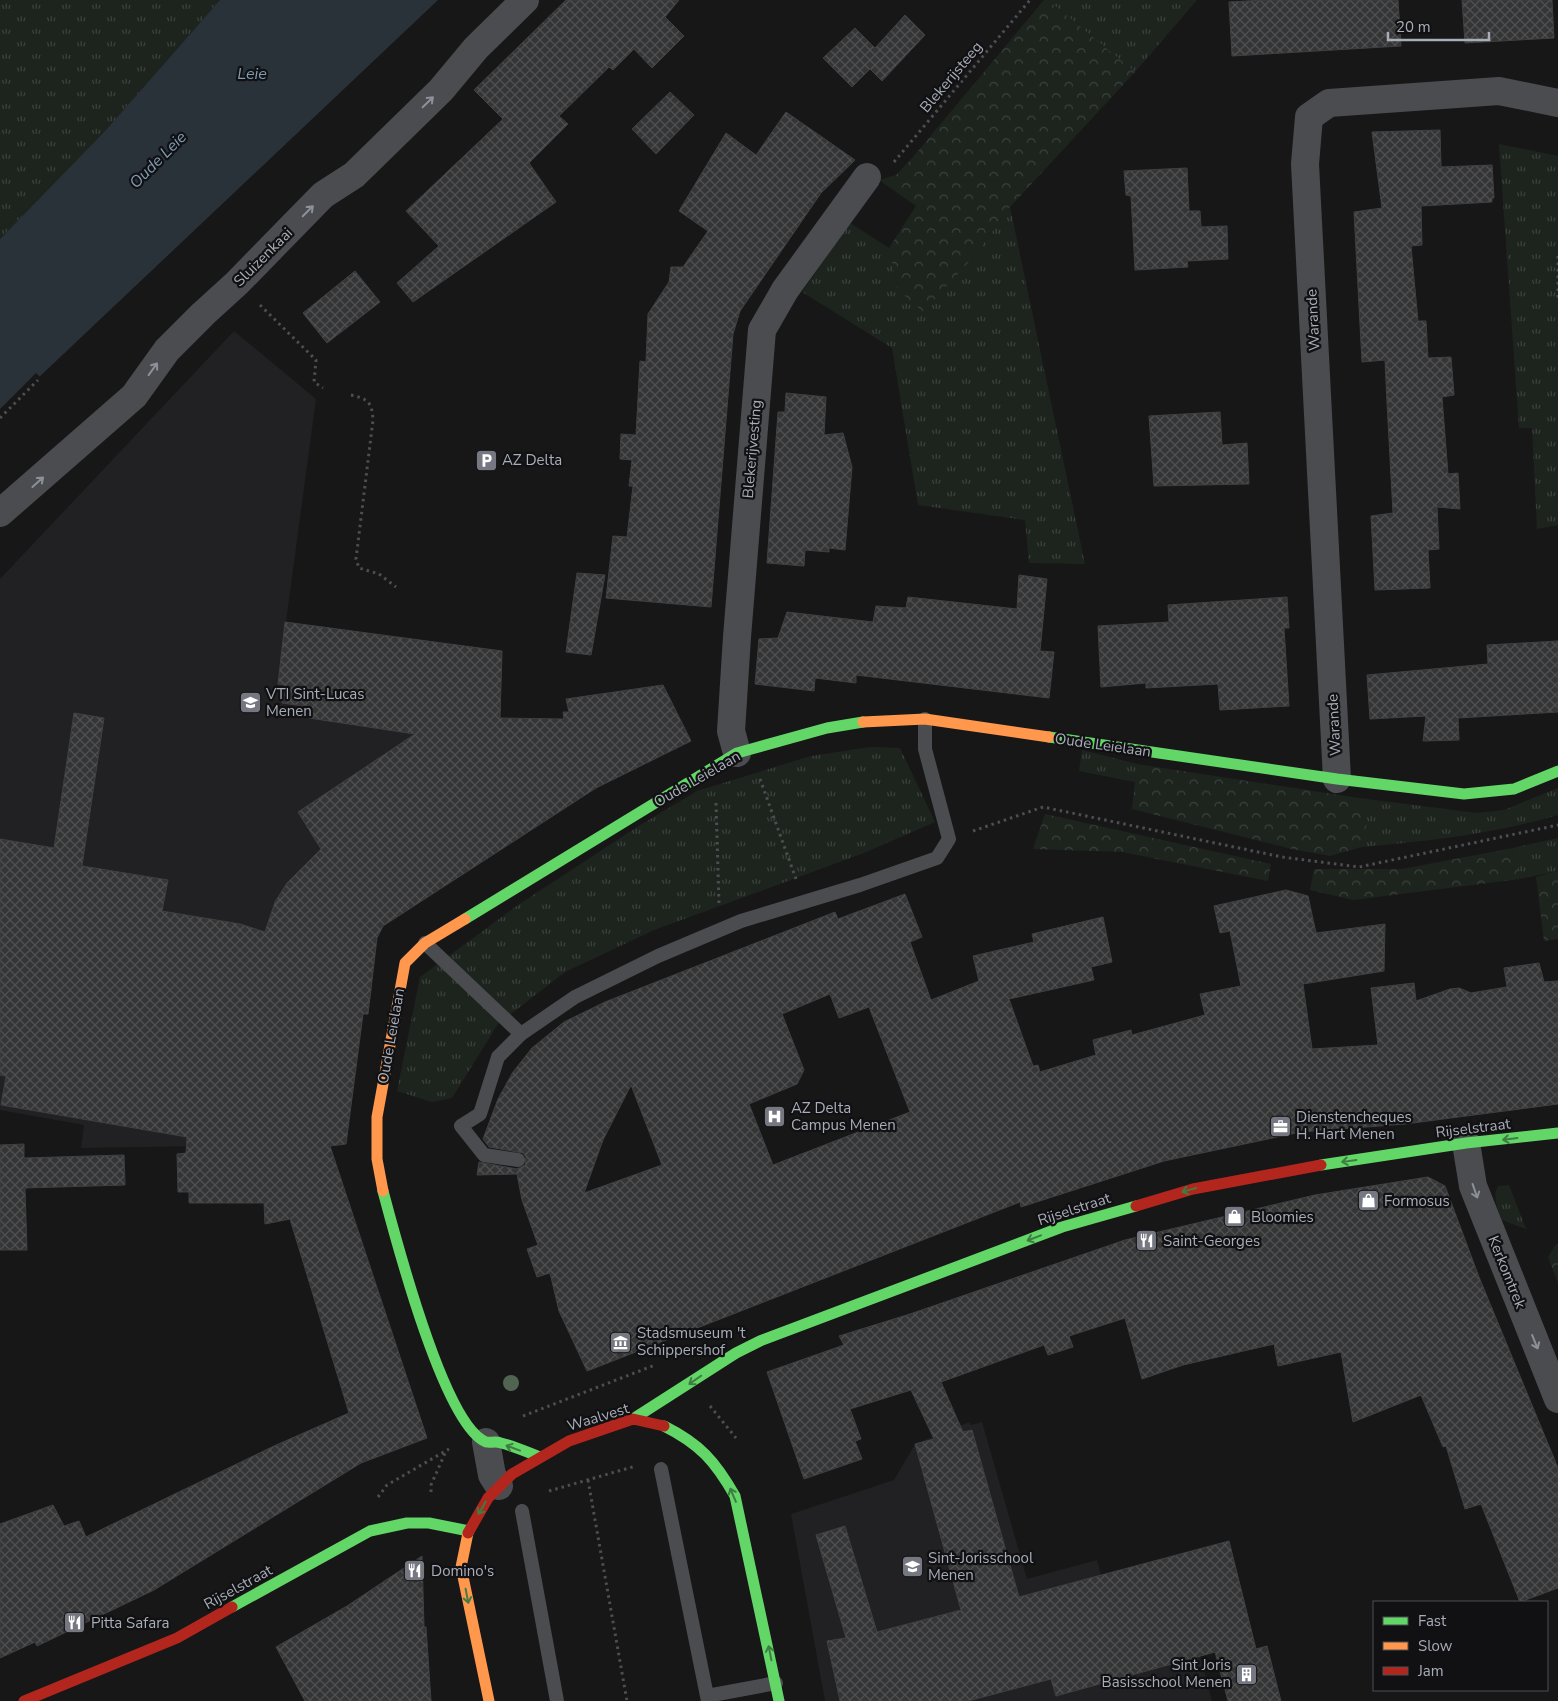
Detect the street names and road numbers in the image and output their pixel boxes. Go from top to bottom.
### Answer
street label: Blekerijsteeg [915,37,987,117]
street label: Sluizenkaai [229,223,297,291]
street label: Warande [1301,288,1325,352]
street label: Blekerijvesting [738,399,766,499]
street label: Warande [1322,693,1346,757]
street label: Oude Leielaan [1054,728,1152,762]
street label: Oude Leielaan [650,746,744,812]
street label: Oude Leielaan [373,987,409,1085]
street label: Rijselstraat [1434,1113,1512,1143]
street label: Rijselstraat [1035,1188,1114,1230]
street label: Kerkomtrek [1483,1233,1531,1312]
street label: Waalvest [565,1398,632,1436]
street label: Rijselstraat [200,1560,276,1614]

